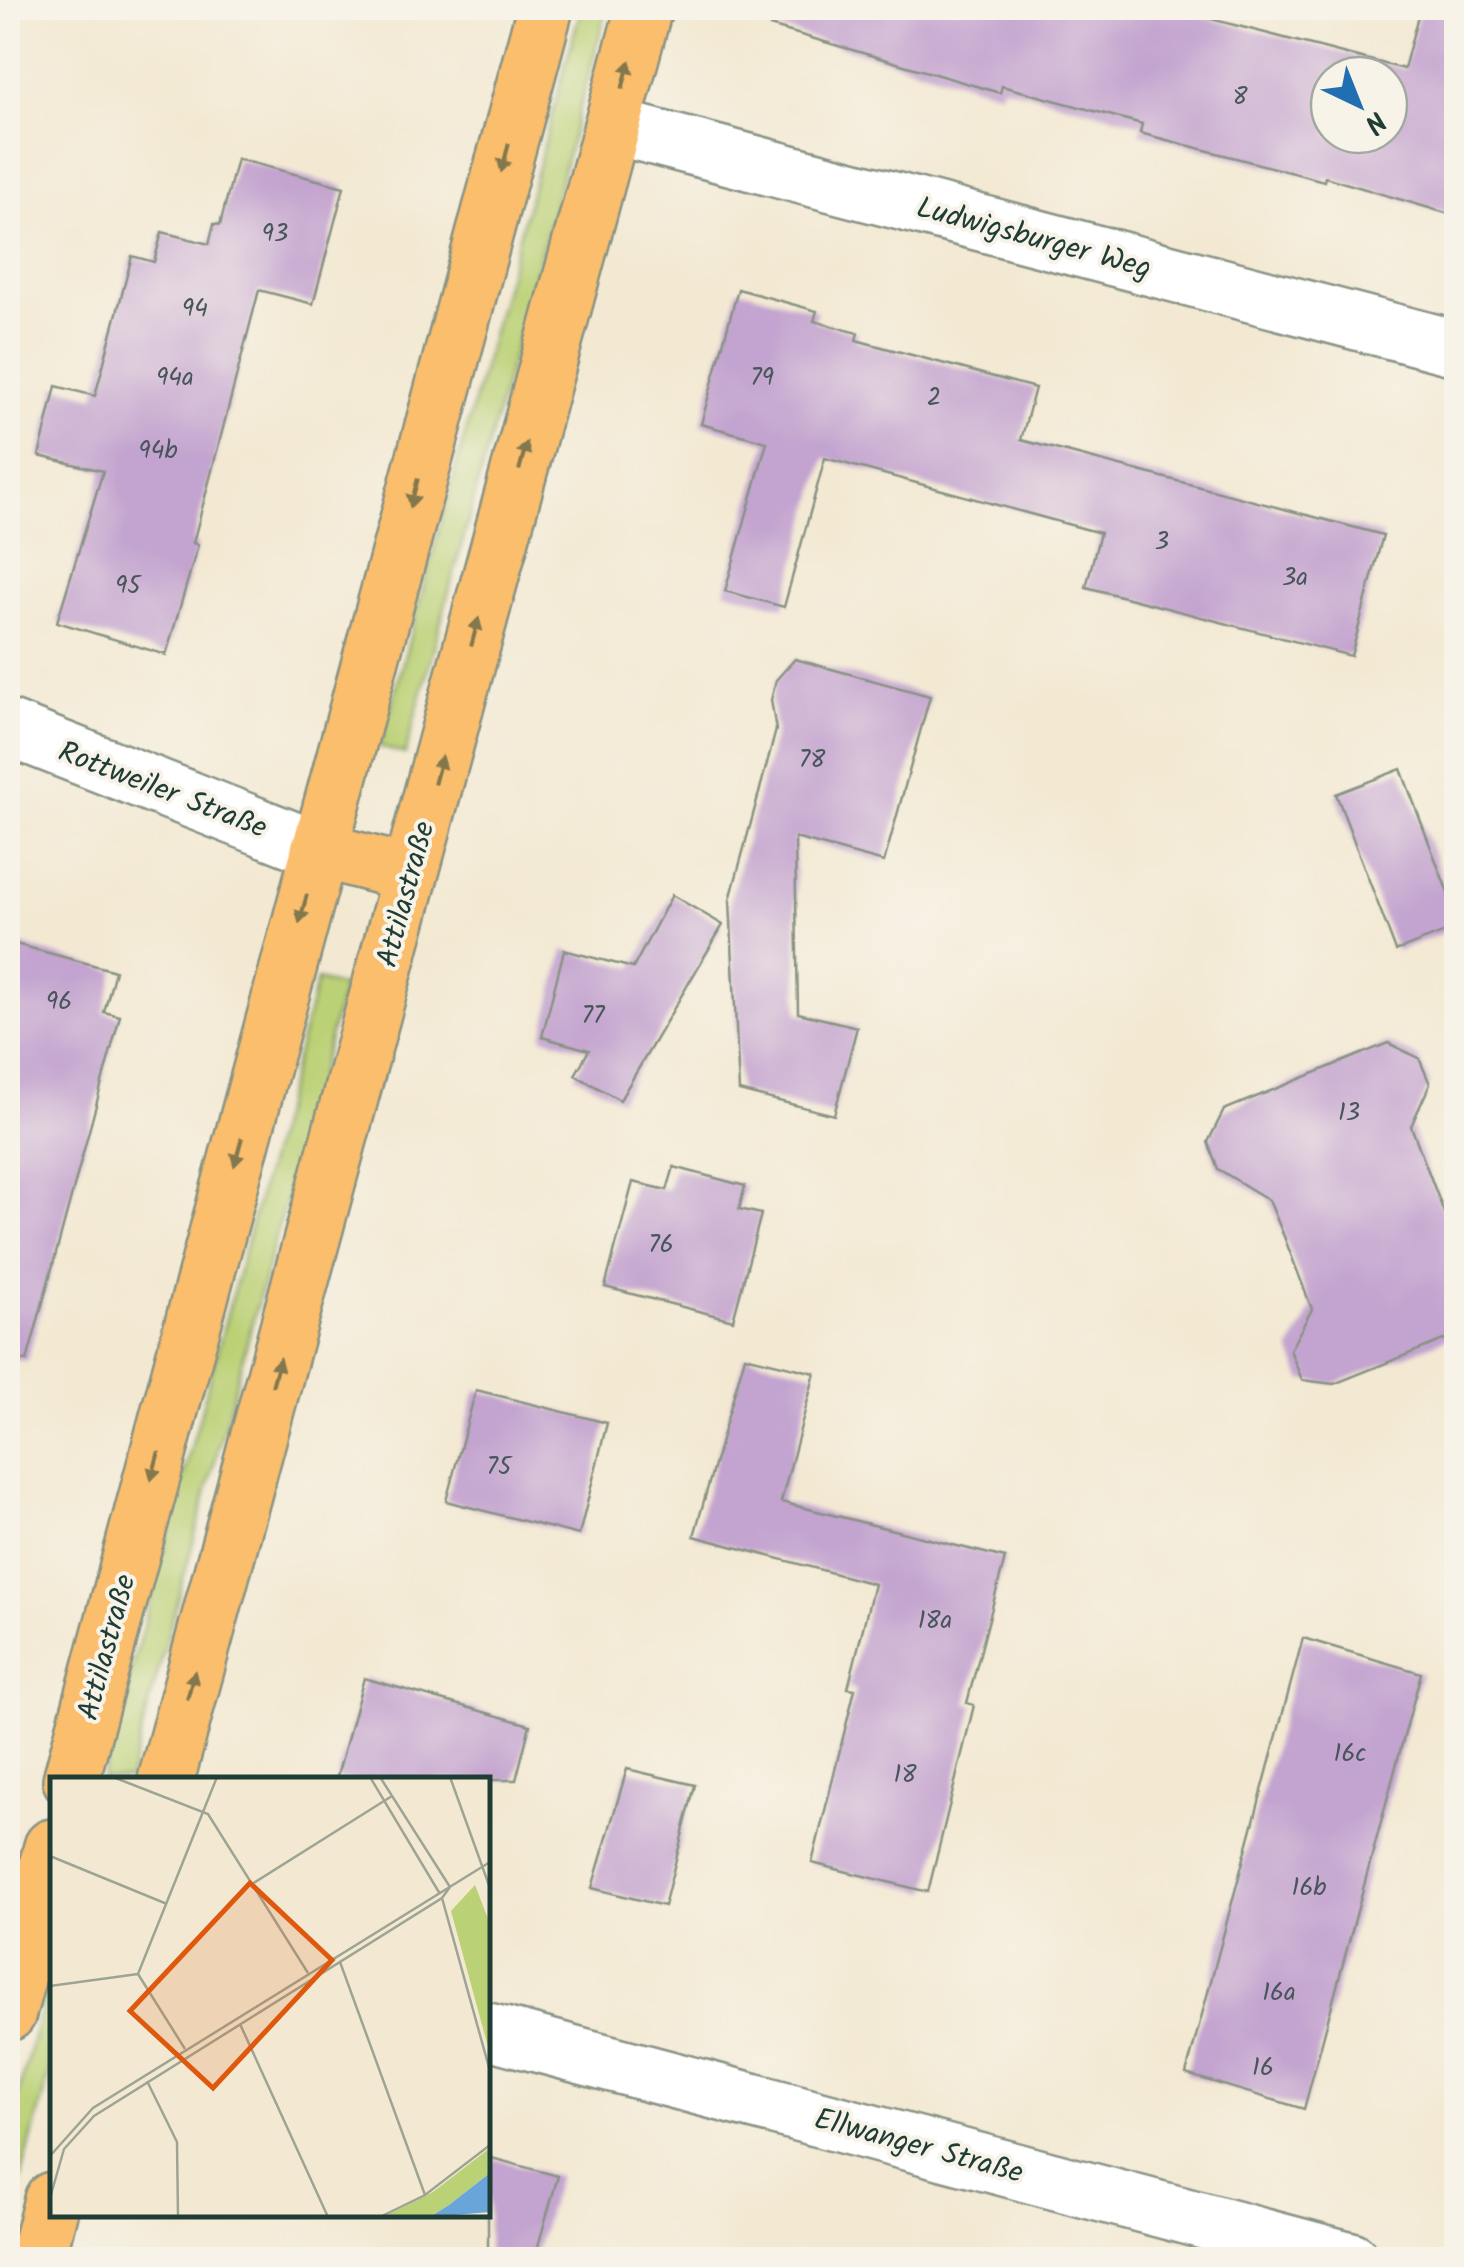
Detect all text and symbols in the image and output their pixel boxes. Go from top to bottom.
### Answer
north arrow [1309,55,1409,155]
one-way arrow [618,59,634,90]
house number: 8 [1232,77,1248,117]
text: N [1352,99,1396,144]
one-way arrow [497,143,512,174]
street label: Ludwigsburger Weg [911,185,1156,293]
house number: 93 [262,214,288,254]
house number: 94 [182,289,208,329]
house number: 94a [156,358,194,398]
house number: 79 [750,358,774,398]
house number: 2 [927,378,941,418]
house number: 94b [138,431,178,471]
one-way arrow [515,440,531,471]
one-way arrow [406,478,422,509]
house number: 3 [1155,522,1169,562]
house number: 3a [1282,558,1308,598]
house number: 95 [115,566,142,606]
one-way arrow [468,617,483,647]
street label: Rottweiler Straße [51,729,274,853]
house number: 78 [799,740,826,780]
one-way arrow [430,754,446,785]
street label: Attilastraße [364,816,449,973]
one-way arrow [295,894,311,925]
house number: 96 [46,982,72,1022]
house number: 77 [581,996,606,1036]
house number: 13 [1338,1093,1360,1133]
one-way arrow [230,1137,246,1168]
house number: 76 [648,1225,674,1265]
one-way arrow [269,1356,285,1387]
house number: 75 [487,1447,513,1487]
one-way arrow [146,1451,162,1482]
street label: Attilastraße [65,1569,150,1726]
house number: 18a [918,1601,952,1641]
one-way arrow [184,1669,199,1700]
house number: 16c [1334,1734,1366,1774]
house number: 18 [894,1755,917,1795]
inset map [50,1777,490,2217]
house number: 16b [1292,1868,1326,1908]
house number: 16a [1262,1973,1296,2013]
house number: 16 [1252,2048,1274,2088]
street label: Ellwanger Straße [809,2096,1028,2198]

